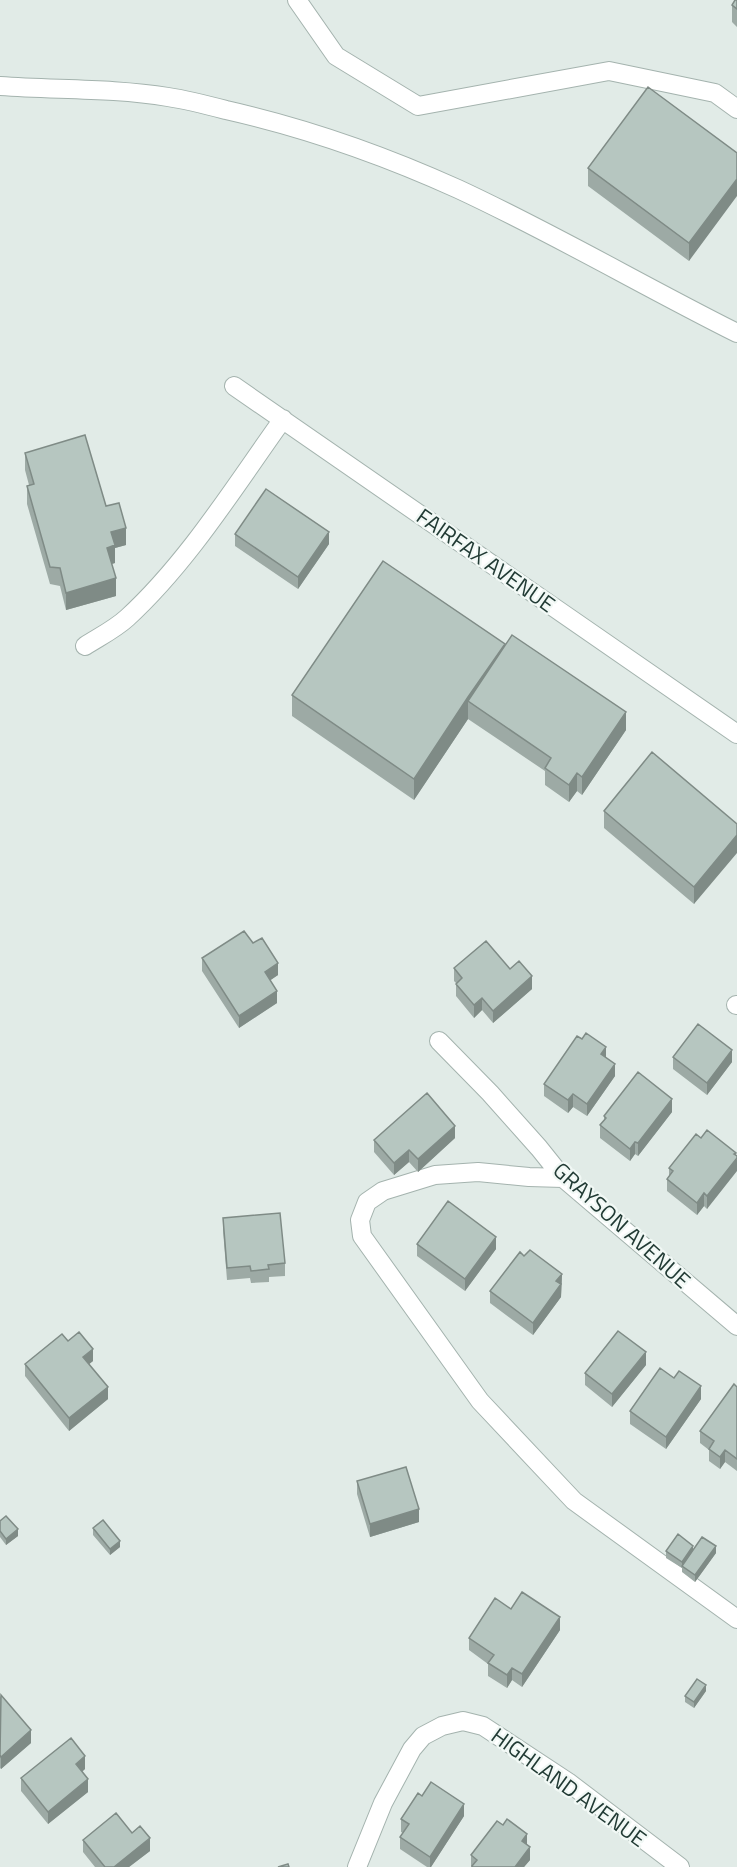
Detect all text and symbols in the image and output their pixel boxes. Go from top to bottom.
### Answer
street label: FAIRFAX AVENUE [410,499,562,621]
street label: GRAYSON AVENUE [545,1154,699,1296]
street label: HIGHLAND AVENUE [484,1719,654,1855]

